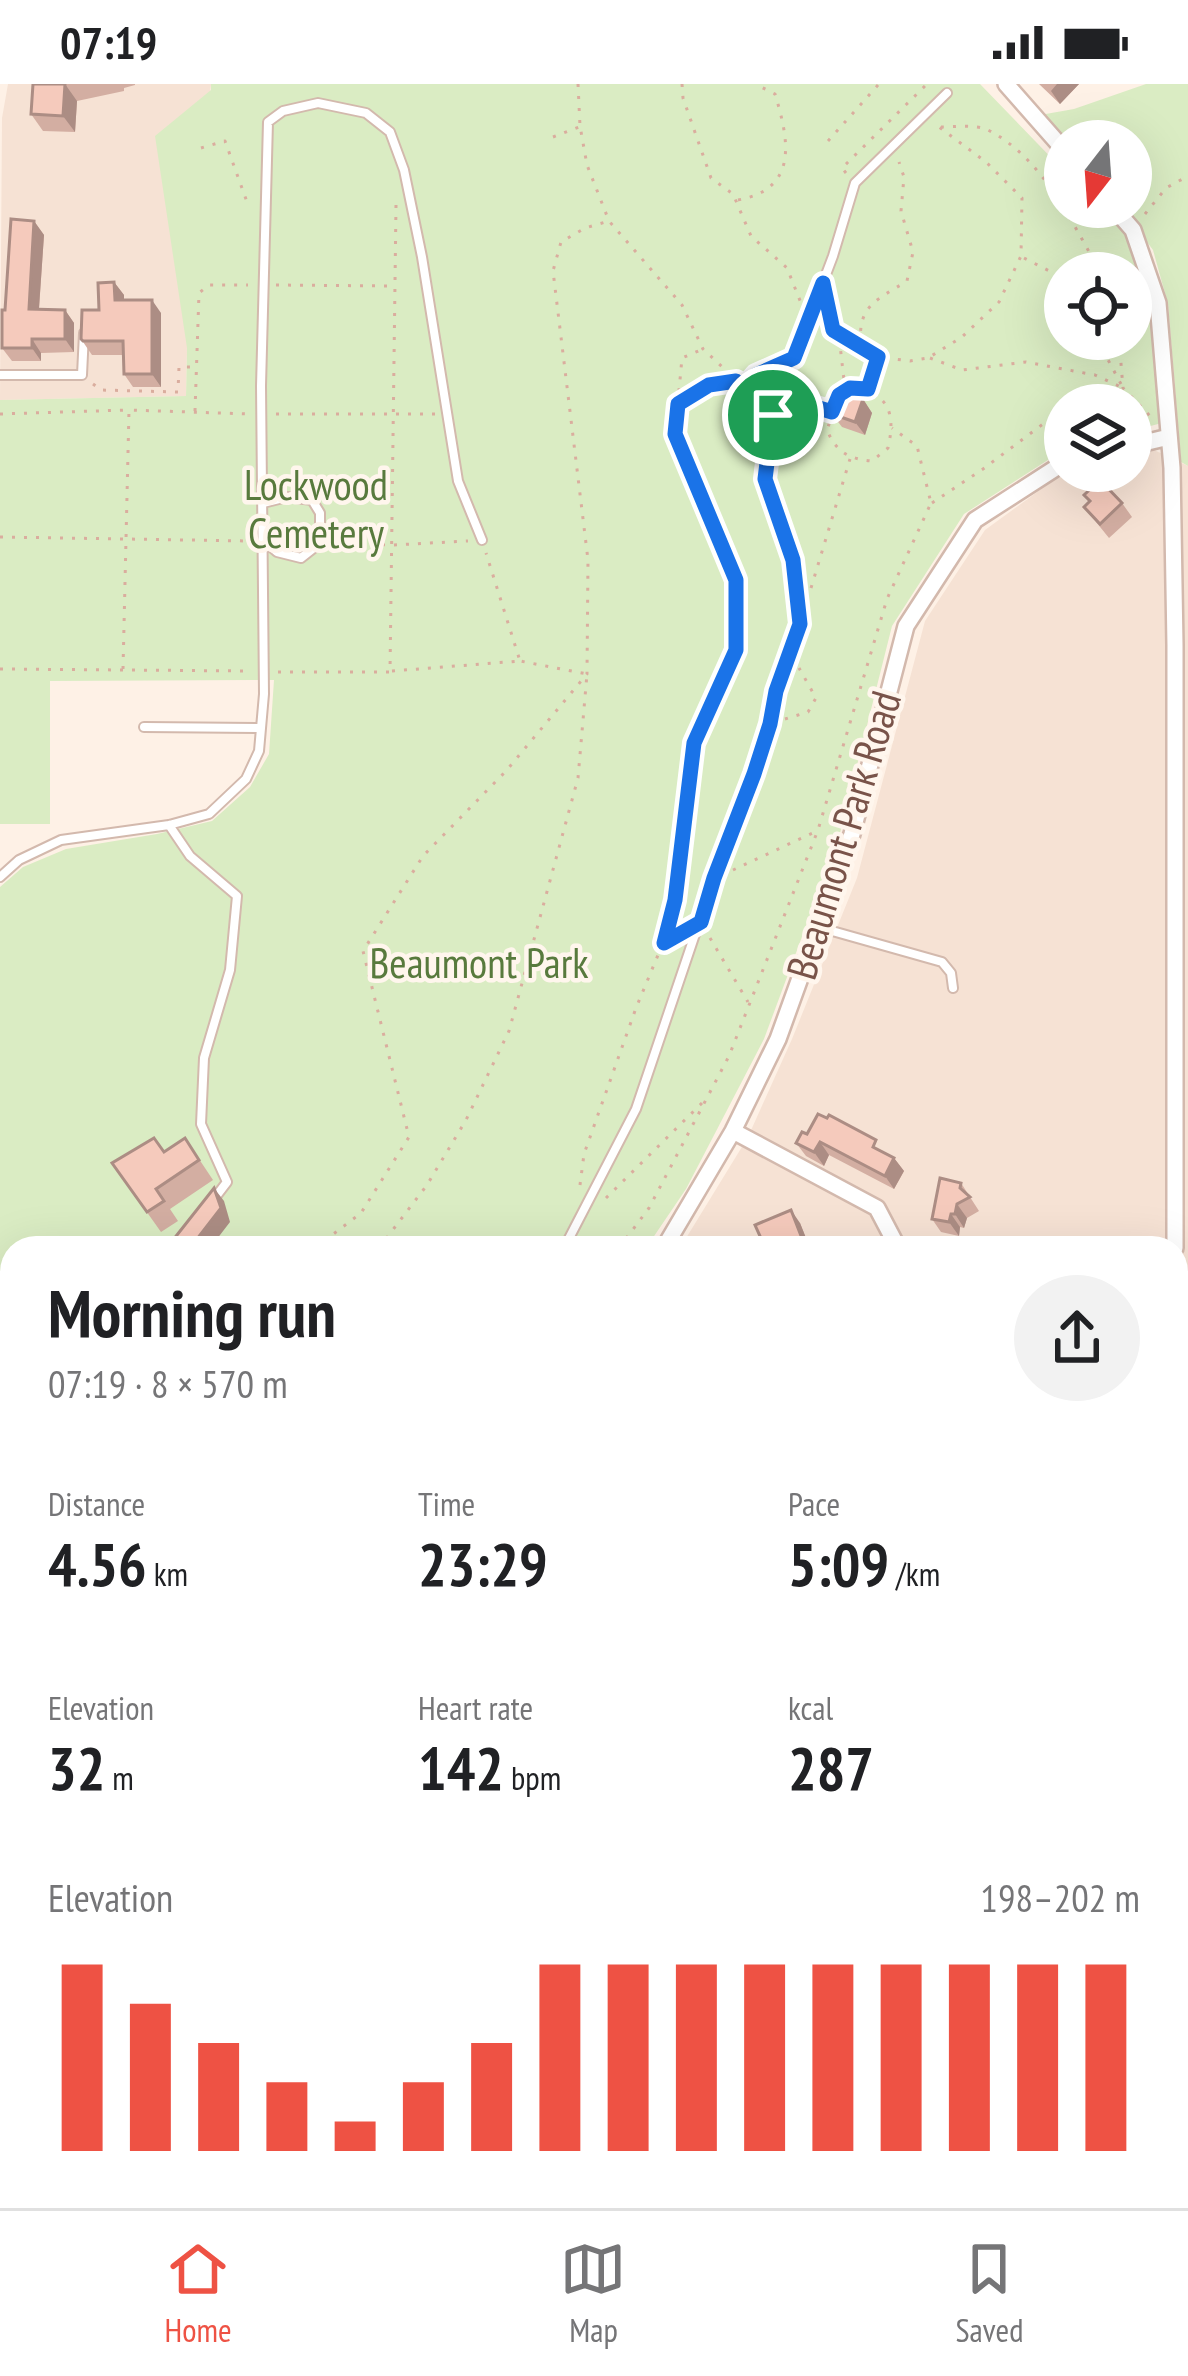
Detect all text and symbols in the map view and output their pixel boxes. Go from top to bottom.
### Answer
text: 07:19 [60,13,157,71]
north arrow [1044,120,1152,228]
map controls [1044,120,1152,492]
button: locate [1044,252,1152,360]
pin [722,364,824,466]
icon: arrive [740,382,806,448]
button: layers [1044,384,1152,492]
park label: Lockwood Cemetery [244,457,388,560]
street label: Beaumont Park Road [773,684,913,986]
park label: Beaumont Park [370,935,588,990]
text: Morning run [48,1270,336,1355]
button: share [1014,1275,1140,1401]
text: 07:19 · 8 × 570 m [48,1358,288,1409]
text: Distance [48,1482,145,1525]
text: Time [418,1482,475,1525]
text: Pace [788,1482,840,1525]
text: 4.56 [48,1525,147,1603]
text: 23:29 [418,1525,548,1603]
text: 5:09 [788,1525,889,1603]
text: km [147,1552,188,1595]
text: /km [889,1552,940,1595]
text: Elevation [48,1686,154,1729]
text: Heart rate [418,1686,533,1729]
text: kcal [788,1686,833,1729]
text: 32 [48,1729,105,1807]
text: 142 [418,1729,504,1807]
text: 287 [788,1729,874,1807]
text: m [105,1756,134,1799]
text: bpm [504,1756,561,1799]
text: Elevation [48,1872,173,1923]
text: 198–202 m [980,1872,1140,1923]
tab: Home [164,2236,232,2351]
tab: Map [560,2236,626,2351]
tab: Saved [955,2236,1023,2351]

